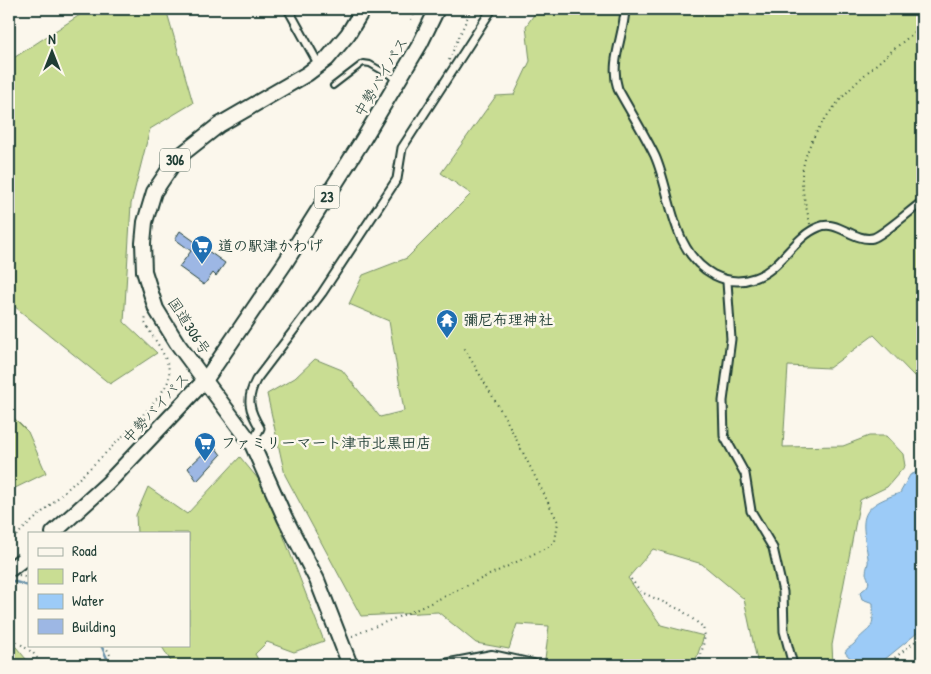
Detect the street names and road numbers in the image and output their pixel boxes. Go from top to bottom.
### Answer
street label: 中勢バイパス [348,33,413,121]
road number: 306 [160,148,190,172]
road number: 23 [314,186,340,208]
street label: 国道306号 [163,293,216,358]
street label: 中勢バイパス [117,368,194,448]

